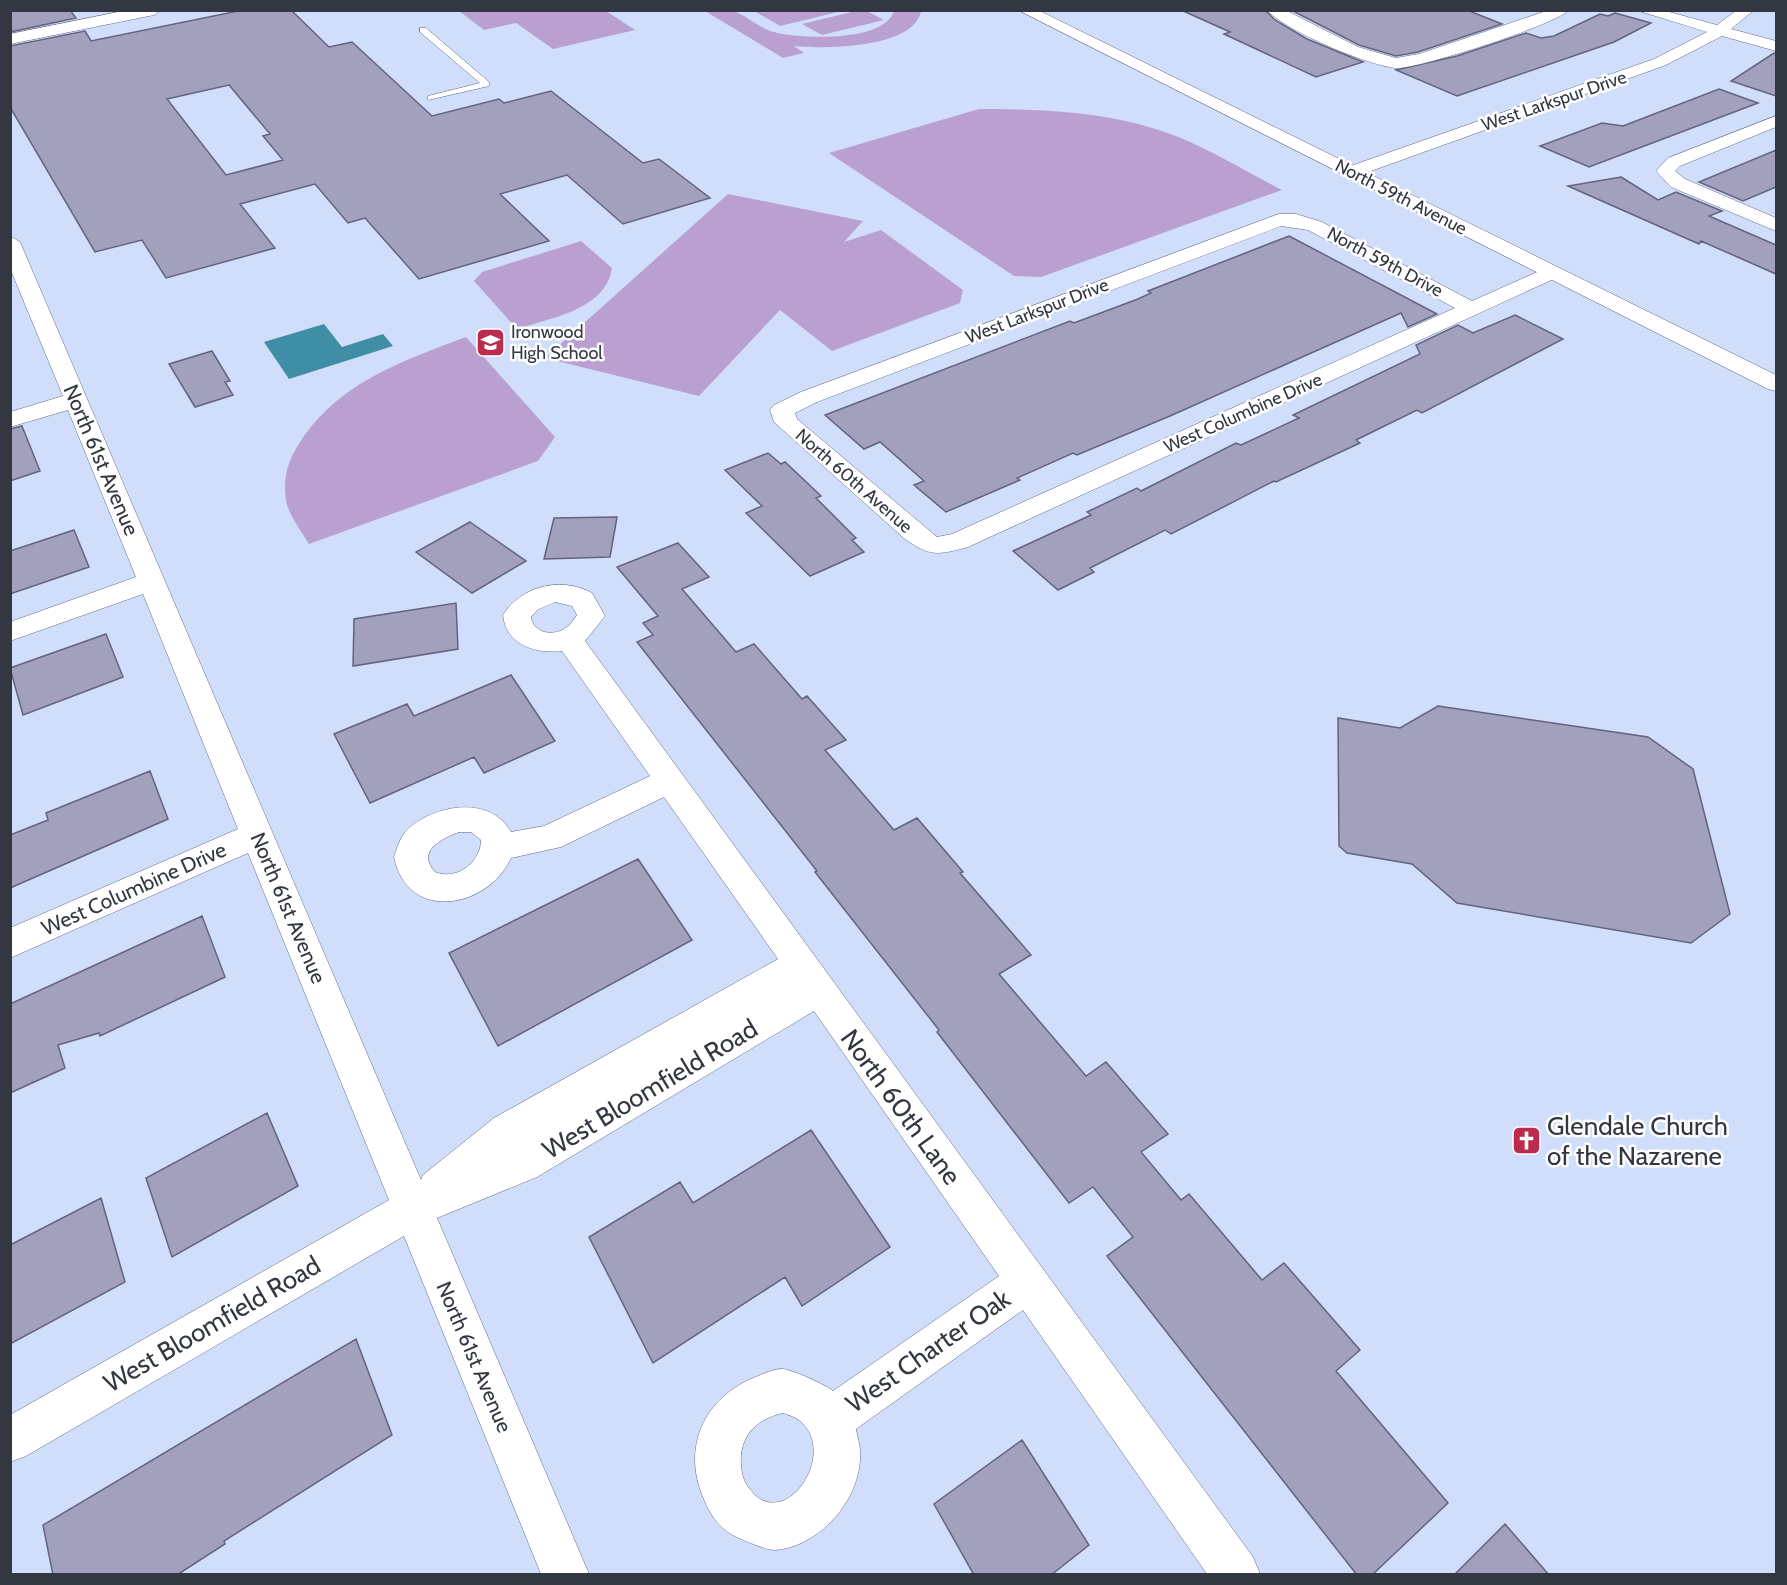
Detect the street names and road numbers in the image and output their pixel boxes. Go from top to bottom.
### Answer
street label: West Larkspur Drive [1479,66,1629,136]
street label: North 59th Avenue [1331,154,1471,240]
street label: North 59th Drive [1323,222,1447,302]
street label: West Larkspur Drive [962,274,1112,348]
street label: West Columbine Drive [1160,368,1326,458]
street label: North 61st Avenue [58,381,145,539]
street label: North 60th Avenue [791,424,917,538]
street label: North 61st Avenue [245,829,332,987]
street label: West Columbine Drive [38,836,230,940]
street label: West Bloomfield Road [537,1012,763,1166]
street label: North 60th Lane [834,1023,968,1191]
street label: West Bloomfield Road [98,1249,326,1399]
street label: North 61st Avenue [431,1278,518,1436]
street label: West Charter Oak [840,1282,1017,1419]

